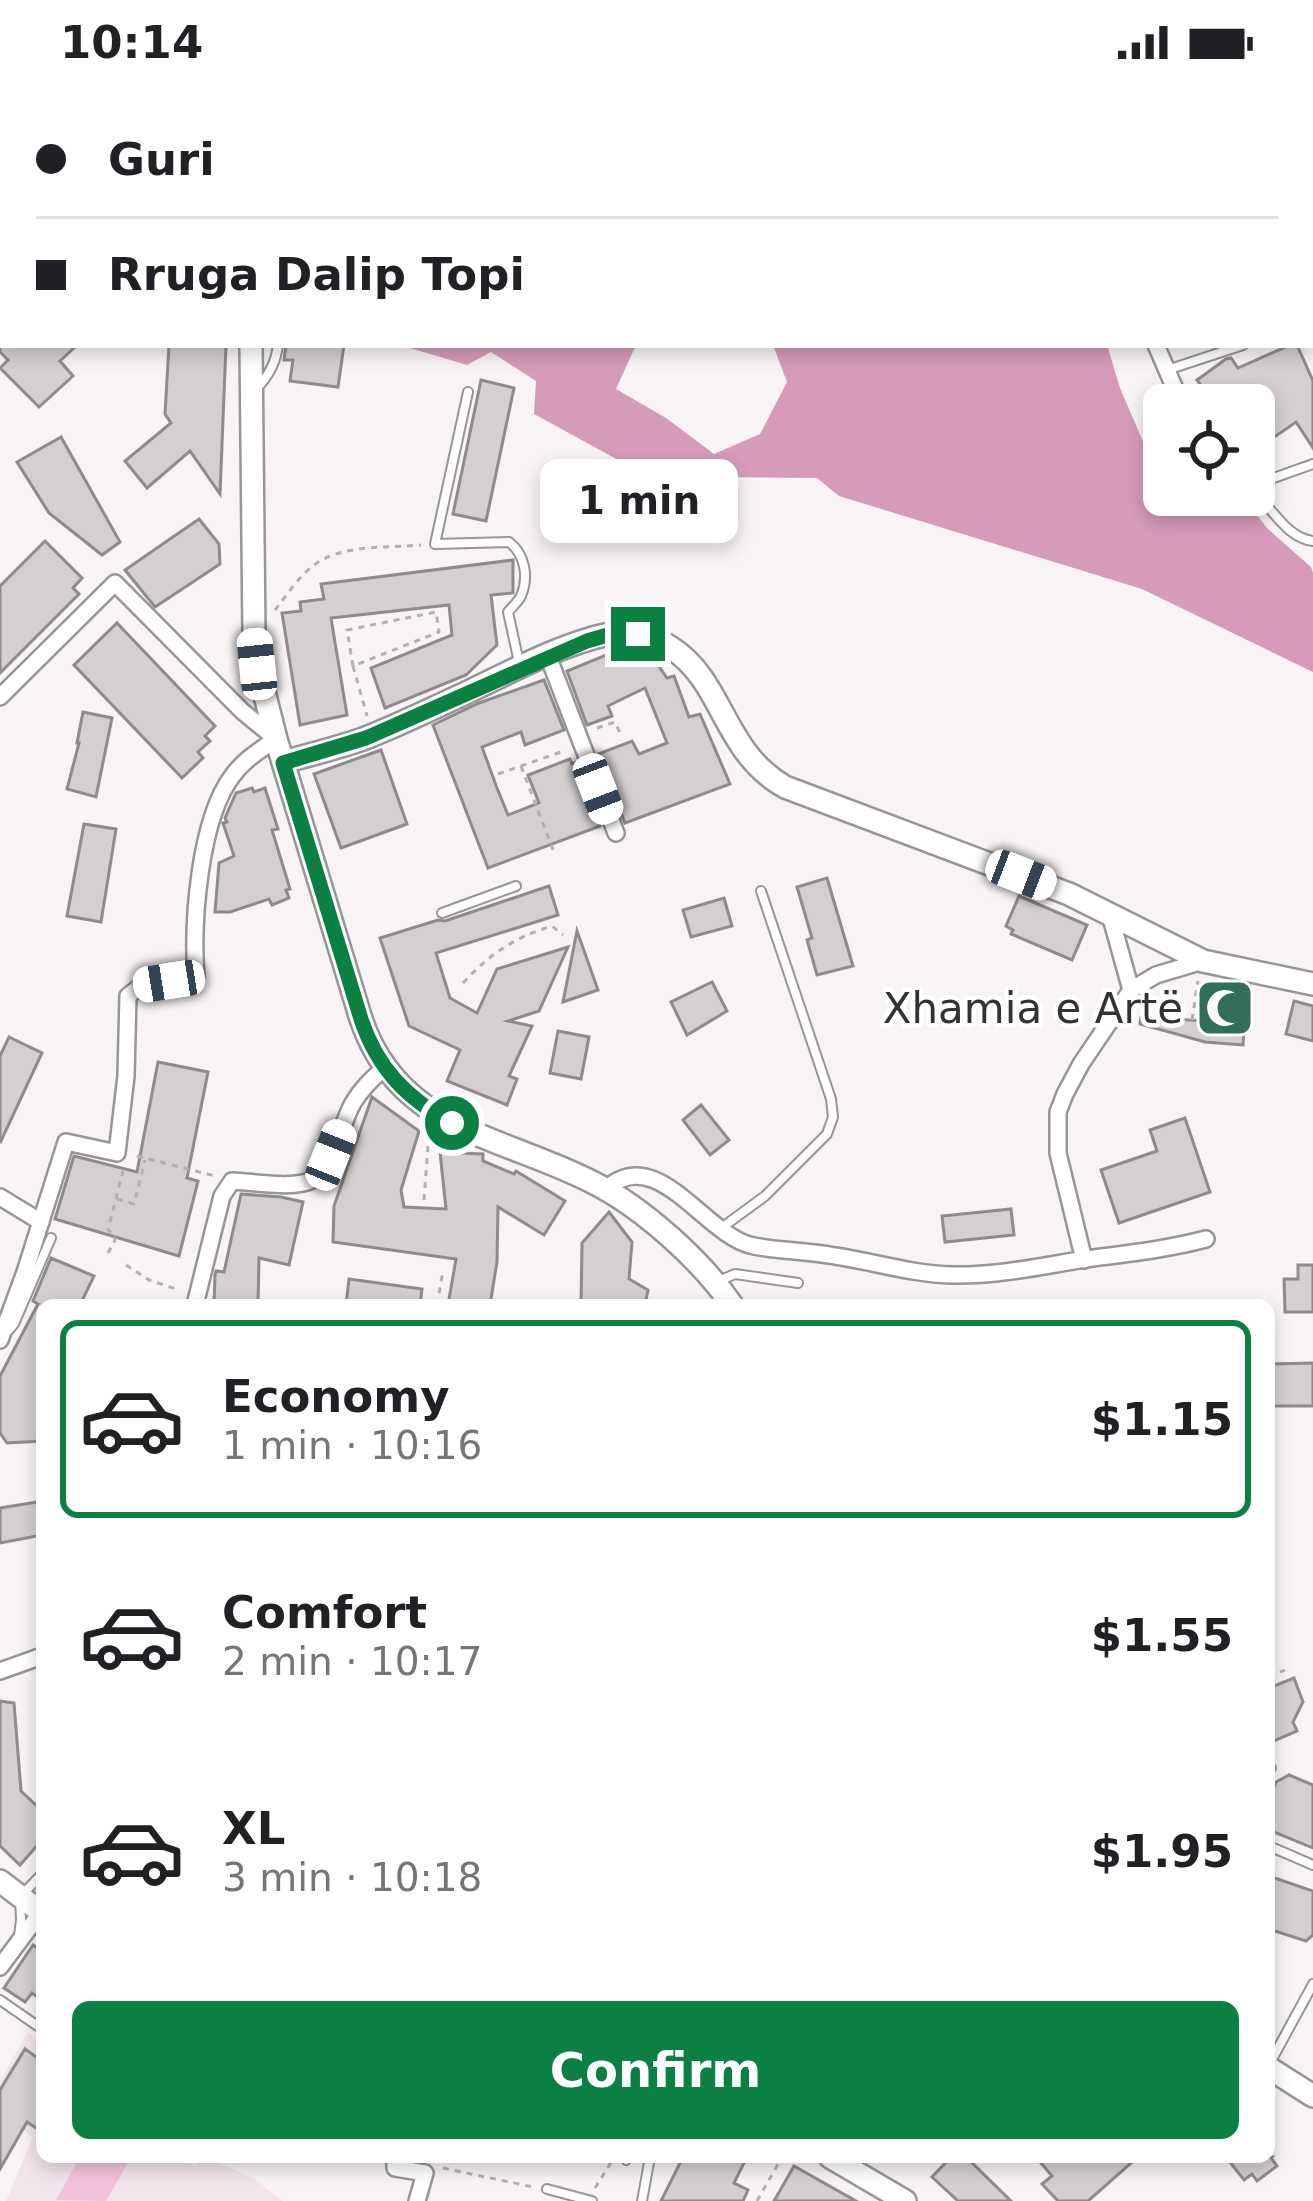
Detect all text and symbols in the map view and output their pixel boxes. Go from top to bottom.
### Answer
text: 10:14 [60,16,203,69]
text: Guri [108,133,215,186]
text: Rruga Dalip Topi [108,248,525,301]
map controls [1143,384,1275,516]
button: locate [1143,384,1275,516]
callout: 1 min [539,460,737,544]
text: 1 min [578,478,700,523]
route end [611,607,665,661]
car [235,626,279,702]
car [568,749,628,829]
car [981,845,1061,905]
car [131,958,207,1004]
mosque icon: Xhamia e Artë [1194,977,1256,1039]
place label: Xhamia e Artë [883,984,1183,1033]
route start [425,1096,479,1150]
car [301,1115,361,1195]
icon: car [78,1365,186,1473]
text: Economy [222,1370,450,1423]
text: $1.15 [1091,1393,1233,1446]
text: 1 min · 10:16 [222,1423,482,1468]
icon: car [78,1581,186,1689]
text: Comfort [222,1586,427,1639]
text: $1.55 [1091,1609,1233,1662]
text: 2 min · 10:17 [222,1639,482,1684]
icon: car [78,1797,186,1905]
text: XL [222,1802,285,1855]
text: $1.95 [1091,1825,1233,1878]
text: 3 min · 10:18 [222,1855,482,1900]
button: Confirm [72,2001,1239,2139]

